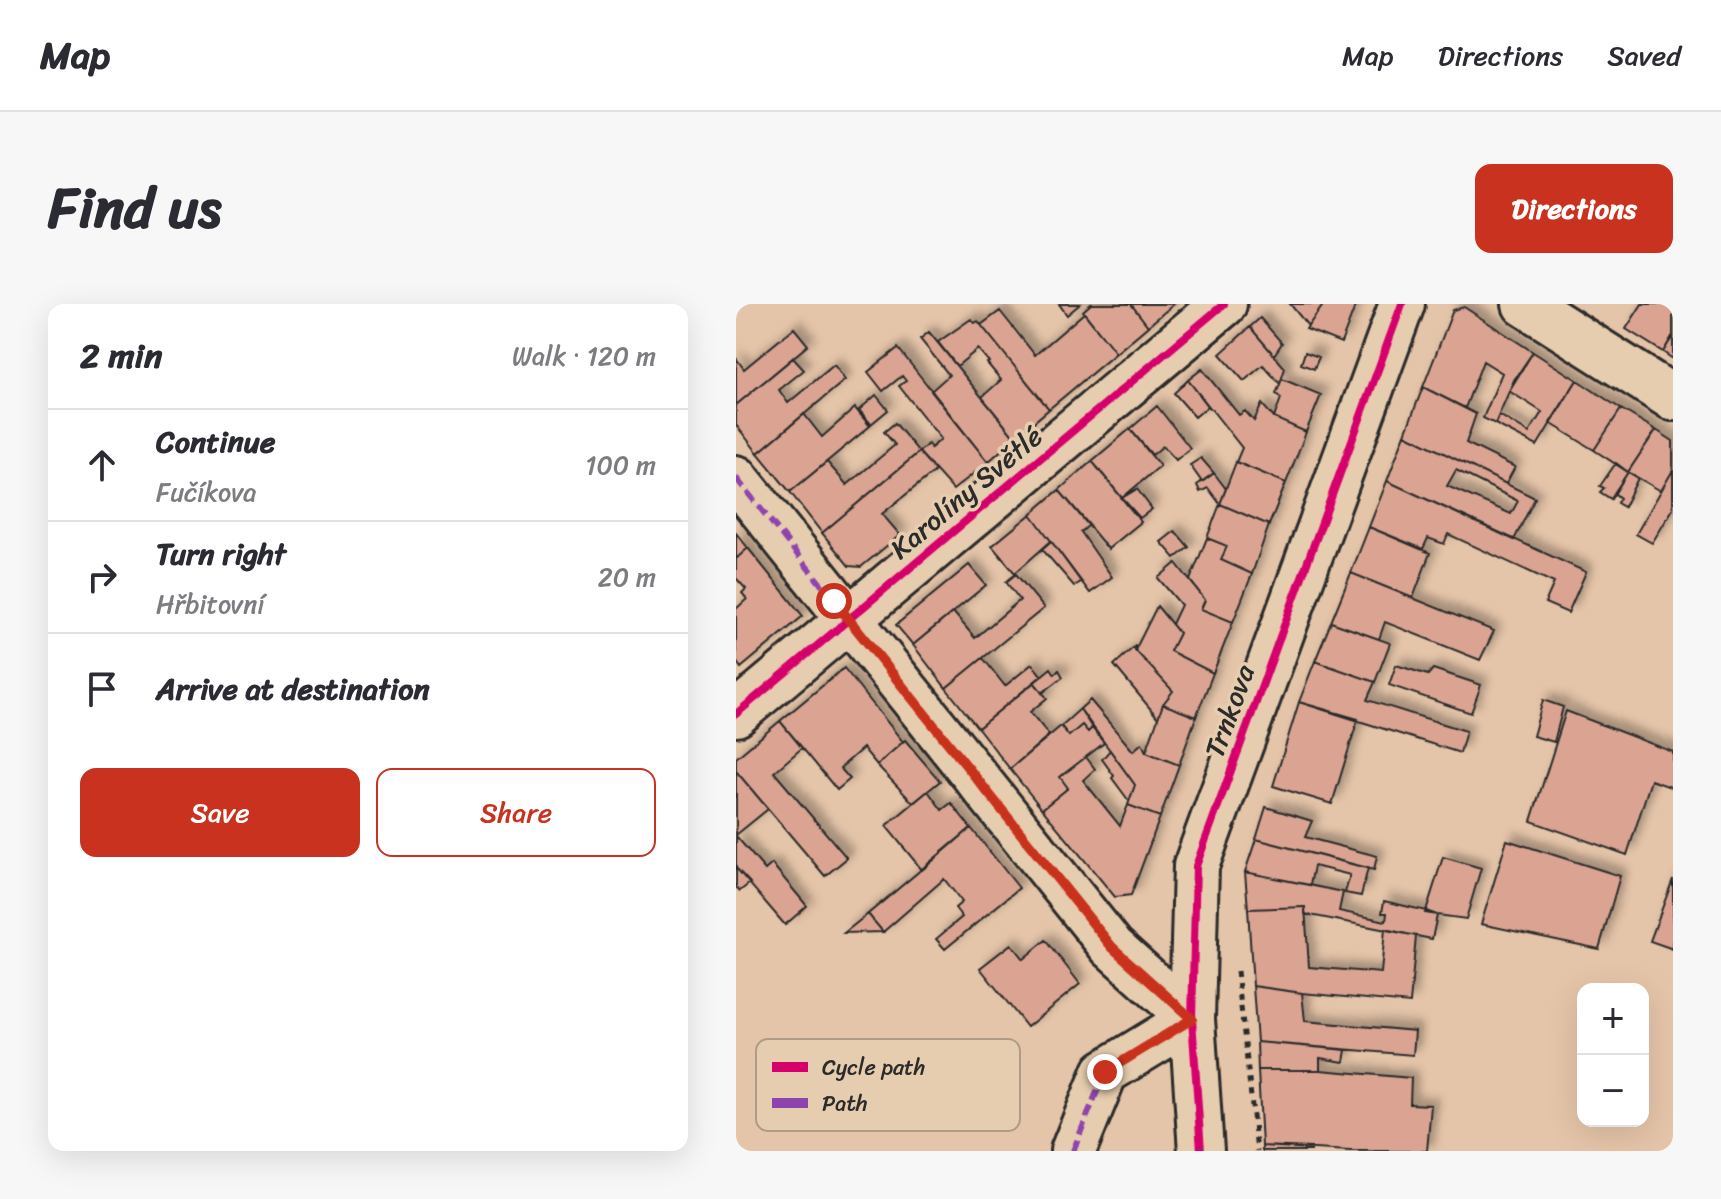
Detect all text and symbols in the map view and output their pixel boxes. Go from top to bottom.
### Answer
text: Map [40,22,110,89]
text: Map [1342,31,1394,80]
text: Directions [1438,31,1563,80]
text: Saved [1607,31,1681,80]
text: Find us [48,159,221,258]
button: Directions [1475,164,1673,253]
text: 2 min [80,326,162,386]
text: Walk · 120 m [512,333,656,379]
street label: Karolíny Světlé [878,413,1054,572]
text: Continue [156,415,275,469]
text: 100 m [585,442,656,488]
icon: ahead [80,443,124,487]
text: Fučíkova [156,469,256,515]
text: Turn right [156,527,286,581]
text: 20 m [598,554,656,600]
icon: right [80,555,124,599]
text: Hřbitovní [156,581,264,627]
route start [816,583,852,619]
street label: Trnkova [1190,657,1269,765]
text: Arrive at destination [156,662,430,716]
icon: arrive [80,667,124,711]
button: Save [80,768,360,857]
button: Share [376,768,656,857]
map controls [1577,983,1649,1127]
button: + [1577,983,1649,1055]
legend [756,1039,1020,1131]
text: Cycle path [822,1048,925,1087]
route end [1087,1054,1123,1090]
button: − [1577,1055,1649,1127]
text: Path [822,1084,868,1123]

